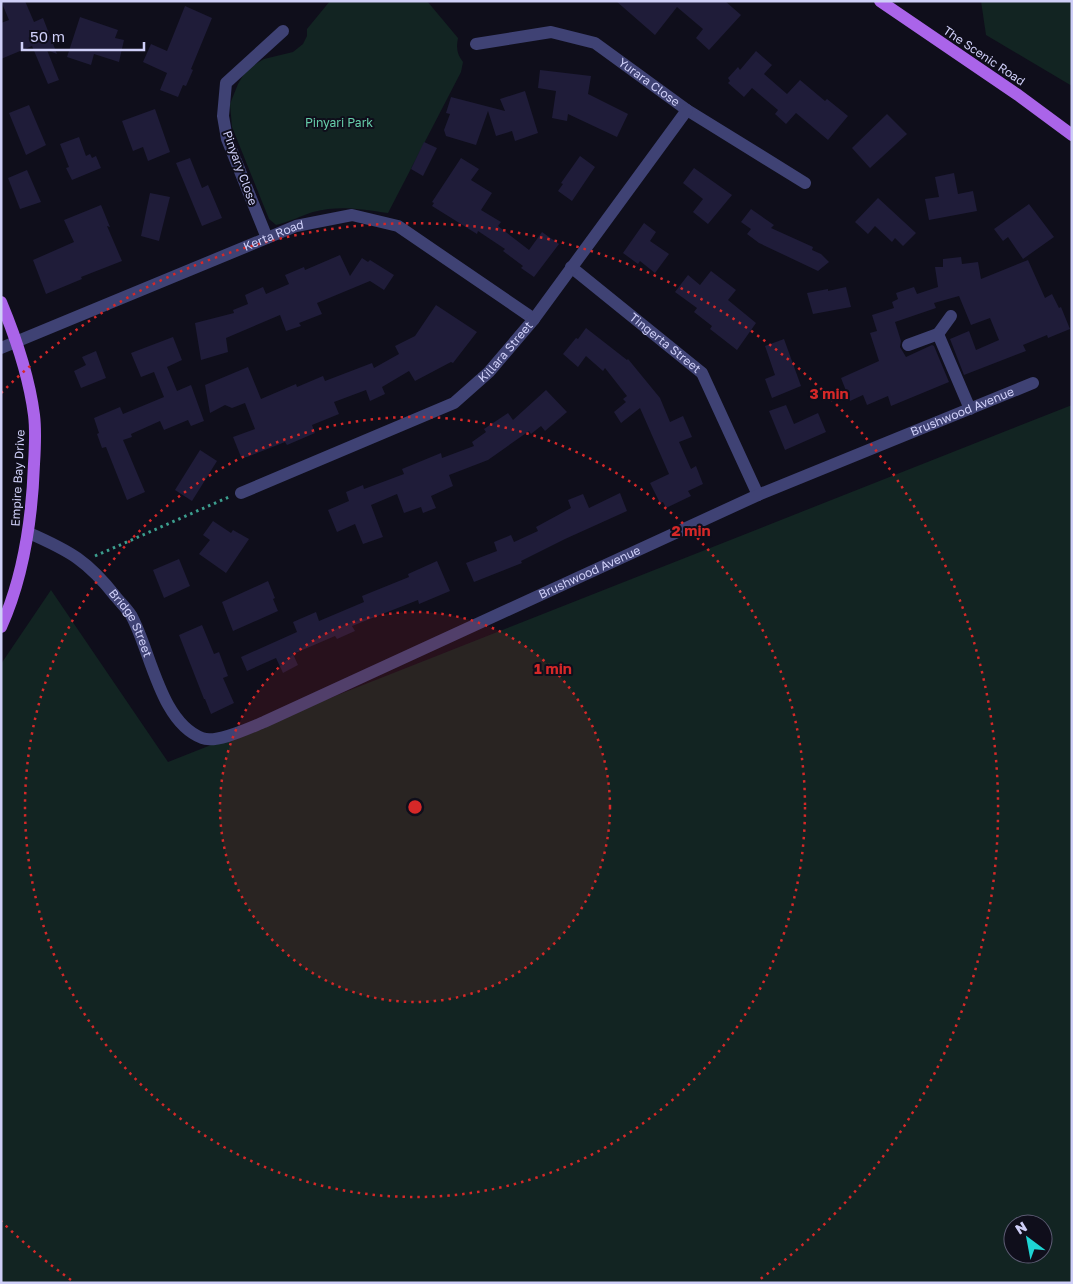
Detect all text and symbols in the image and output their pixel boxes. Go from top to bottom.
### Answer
scale bar [22,20,145,52]
street label: The Scenic Road [940,23,1028,89]
text: 50 m [30,27,65,45]
street label: Yurara Close [616,54,683,109]
park label: Pinyari Park [305,115,373,130]
street label: Pinyary Close [220,128,261,207]
street label: Kerta Road [241,217,305,254]
street label: Tingerta Street [627,309,704,376]
street label: Killara Street [475,318,536,385]
text: 3 min [809,384,849,402]
street label: Brushwood Avenue [908,384,1016,439]
street label: Empire Bay Drive [7,429,28,527]
text: 2 min [671,521,711,539]
street label: Brushwood Avenue [536,542,643,602]
street label: Bridge Street [106,586,156,659]
text: 1 min [534,659,572,677]
centre of rings [406,798,424,816]
north arrow [1003,1214,1053,1264]
text: N [1012,1218,1030,1238]

